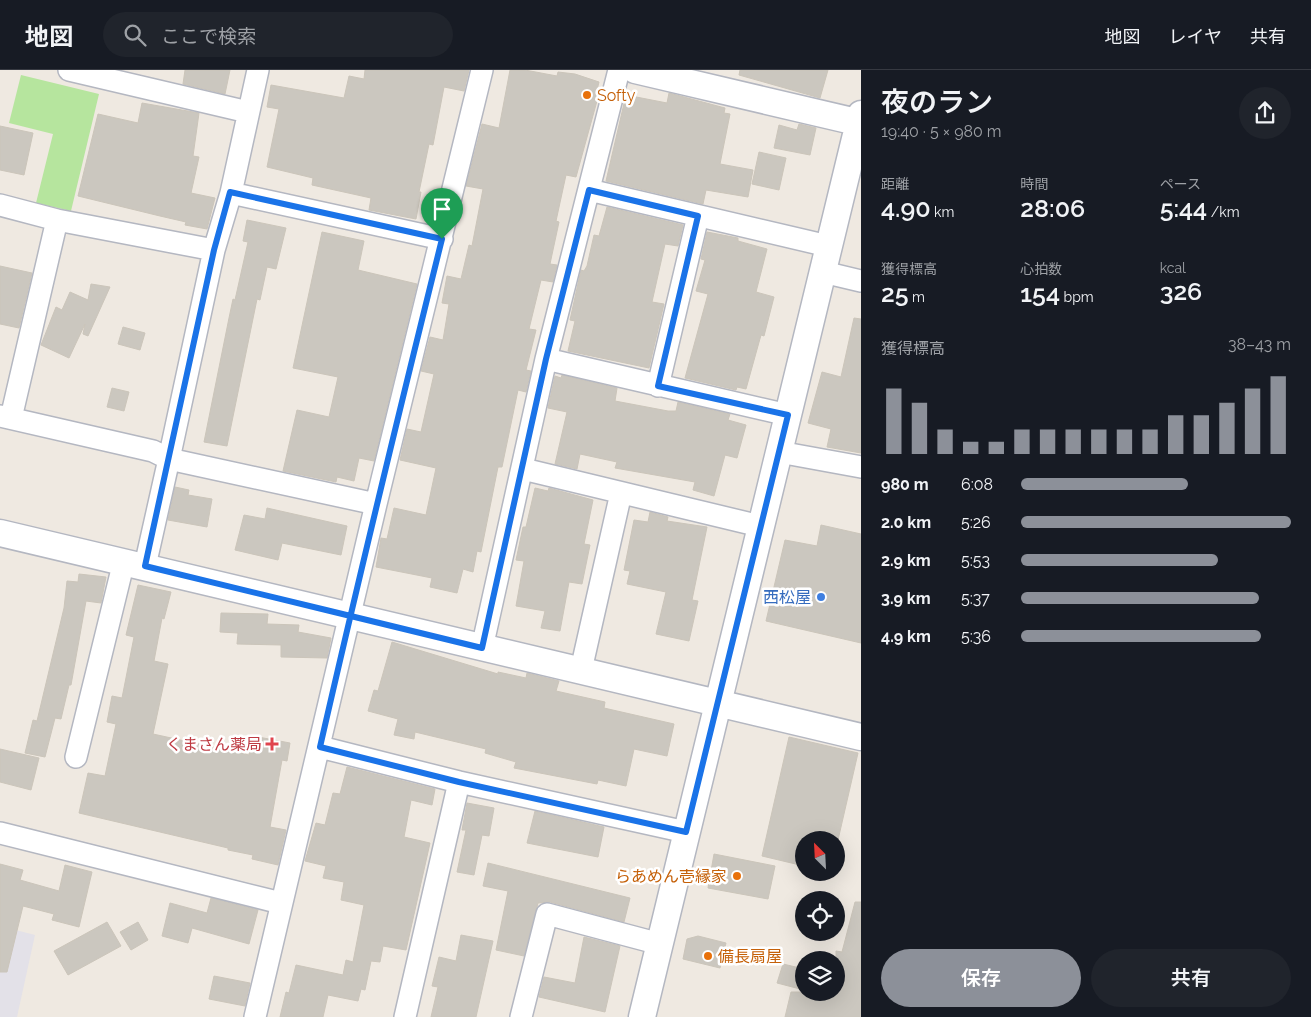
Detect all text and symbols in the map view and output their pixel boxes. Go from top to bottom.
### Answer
search box [103,12,453,57]
icon: search [121,21,149,49]
text: 地図 [25,22,73,51]
text: ここで検索 [161,25,256,47]
text: 地図 [1105,26,1141,47]
text: レイヤ [1169,26,1222,47]
text: 共有 [1250,26,1286,47]
place label: Softy [597,86,636,105]
text: 夜のラン [881,86,993,119]
button: share [1239,87,1291,139]
marker: Softy [581,89,593,101]
text: 19:40 · 5 × 980 m [881,122,1002,141]
text: 距離 [881,176,909,192]
text: 時間 [1020,176,1048,192]
text: ペース [1160,176,1201,192]
pin [421,188,463,239]
text: 4.90 [881,193,931,223]
text: 28:06 [1020,193,1085,223]
text: 5:44 [1160,193,1207,223]
icon: arrive [428,195,456,223]
text: km [931,204,954,220]
text: /km [1207,204,1240,220]
text: kcal [1160,260,1186,276]
text: 獲得標高 [881,261,937,277]
text: 心拍数 [1020,261,1062,277]
text: 326 [1160,276,1202,306]
text: 25 [881,278,909,308]
text: 154 [1020,278,1060,308]
text: m [909,289,925,305]
text: bpm [1060,289,1094,305]
text: 38–43 m [1228,335,1291,354]
text: 獲得標高 [881,339,945,358]
text: 980 m [881,475,929,494]
text: 6:08 [961,475,993,494]
text: 2.0 km [881,513,931,532]
text: 5:26 [961,513,991,532]
text: 2.9 km [881,551,931,570]
text: 5:53 [961,551,990,570]
place label: 西松屋 [763,588,811,607]
text: 3.9 km [881,589,931,608]
text: 5:37 [961,589,990,608]
marker: 西松屋 [815,591,827,603]
text: 4.9 km [881,627,931,646]
text: 5:36 [961,627,991,646]
place label: くまさん薬局 [166,735,262,754]
marker: くまさん薬局 [266,738,278,750]
north arrow [795,831,845,881]
map controls [795,831,845,1001]
place label: らあめん壱縁家 [615,867,727,886]
marker: らあめん壱縁家 [731,870,743,882]
button: locate [795,891,845,941]
place label: 備長扇屋 [718,947,782,966]
button: 保存 [881,949,1081,1007]
button: 共有 [1091,949,1291,1007]
marker: 備長扇屋 [702,950,714,962]
button: layers [795,951,845,1001]

